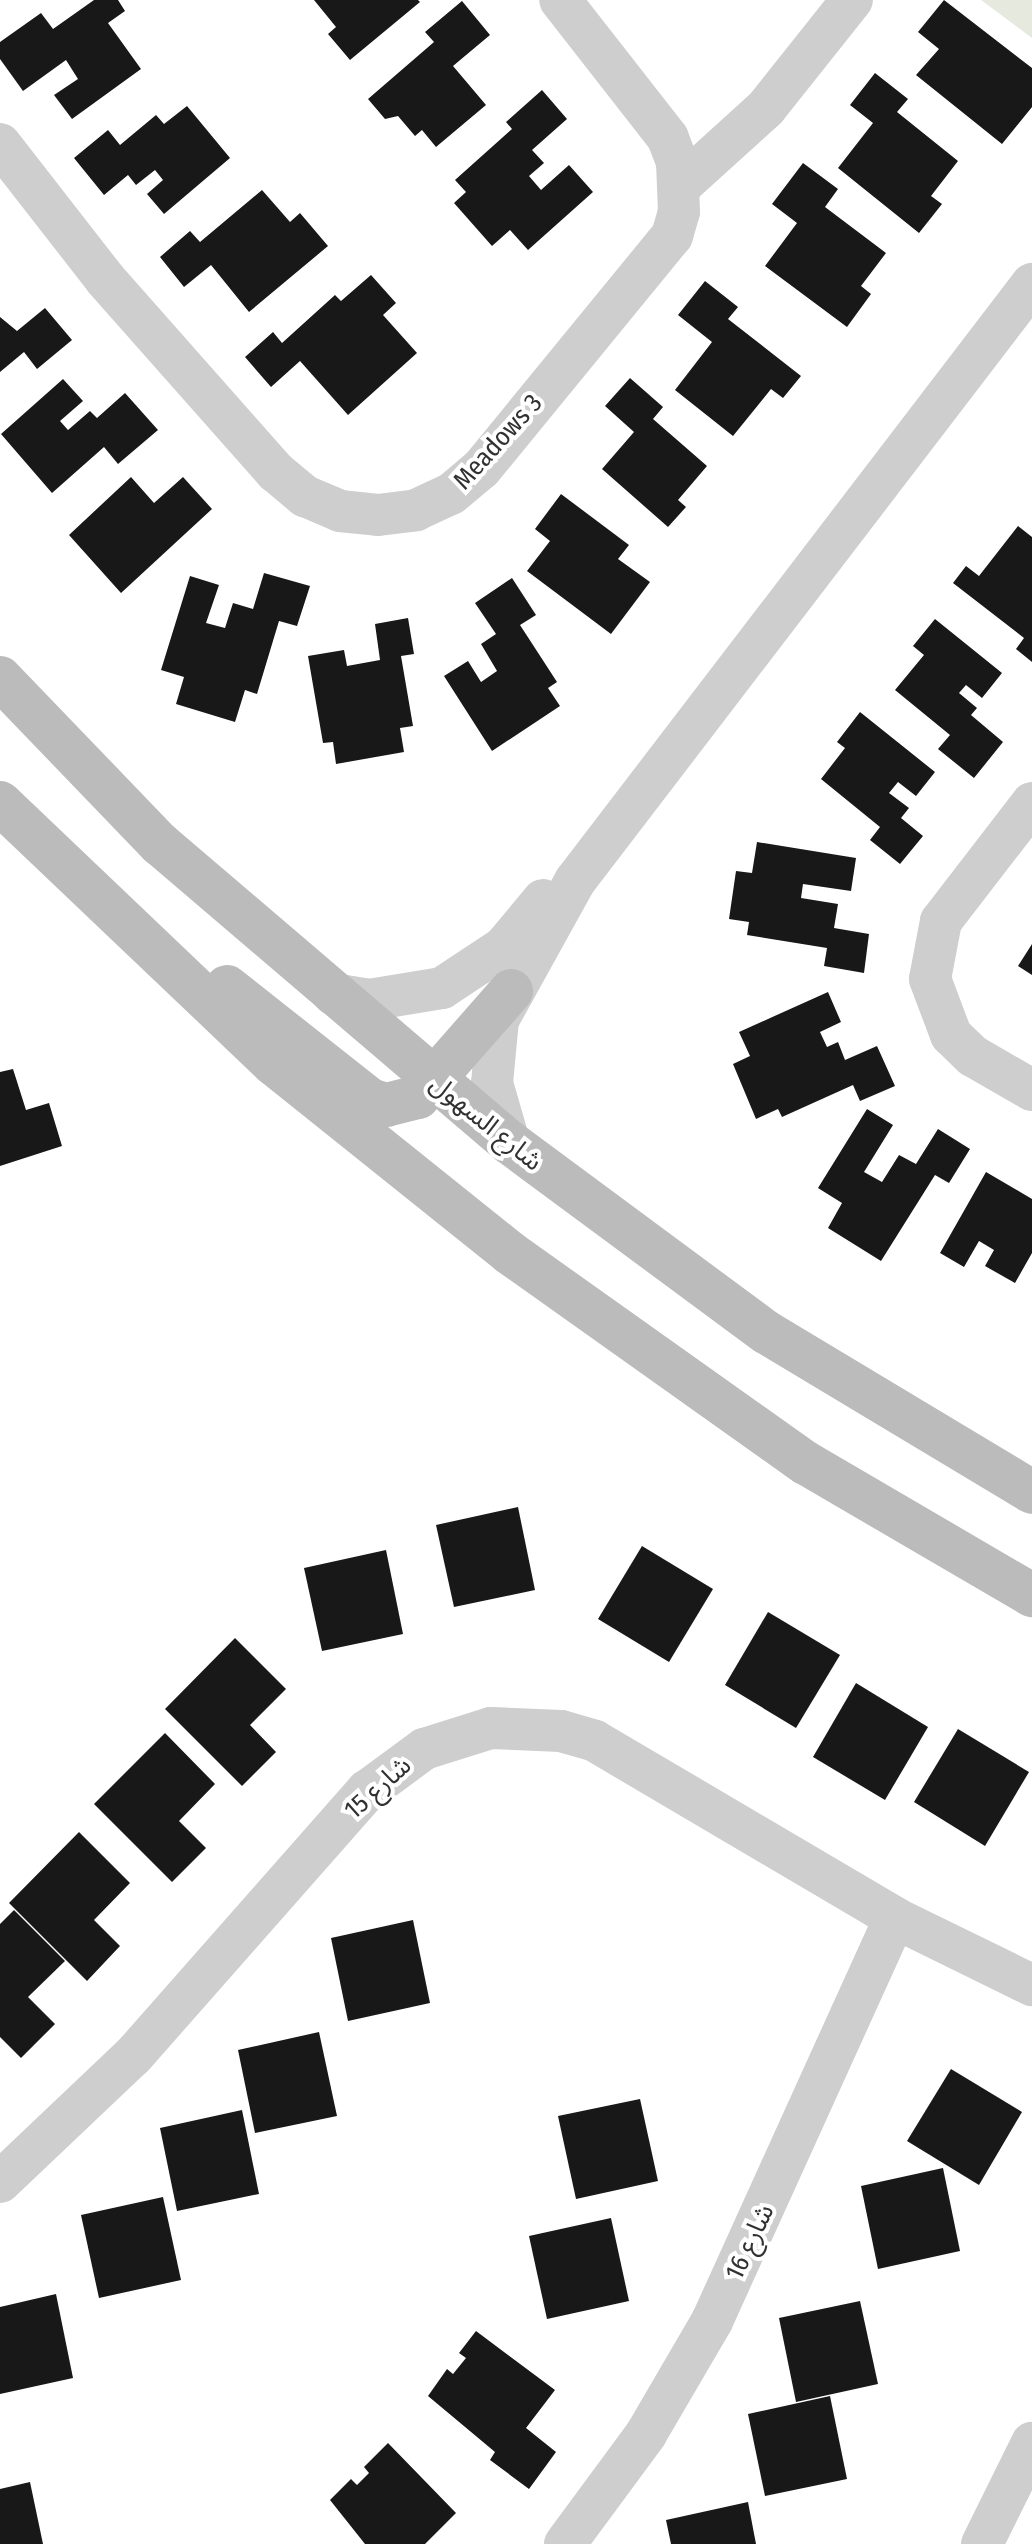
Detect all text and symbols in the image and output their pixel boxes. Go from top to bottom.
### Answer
street label: Meadows 3 [447,388,549,496]
street label: شارع السهول [424,1068,548,1178]
street label: شارع 15 [338,1750,418,1826]
street label: شارع 16 [719,2199,781,2285]

